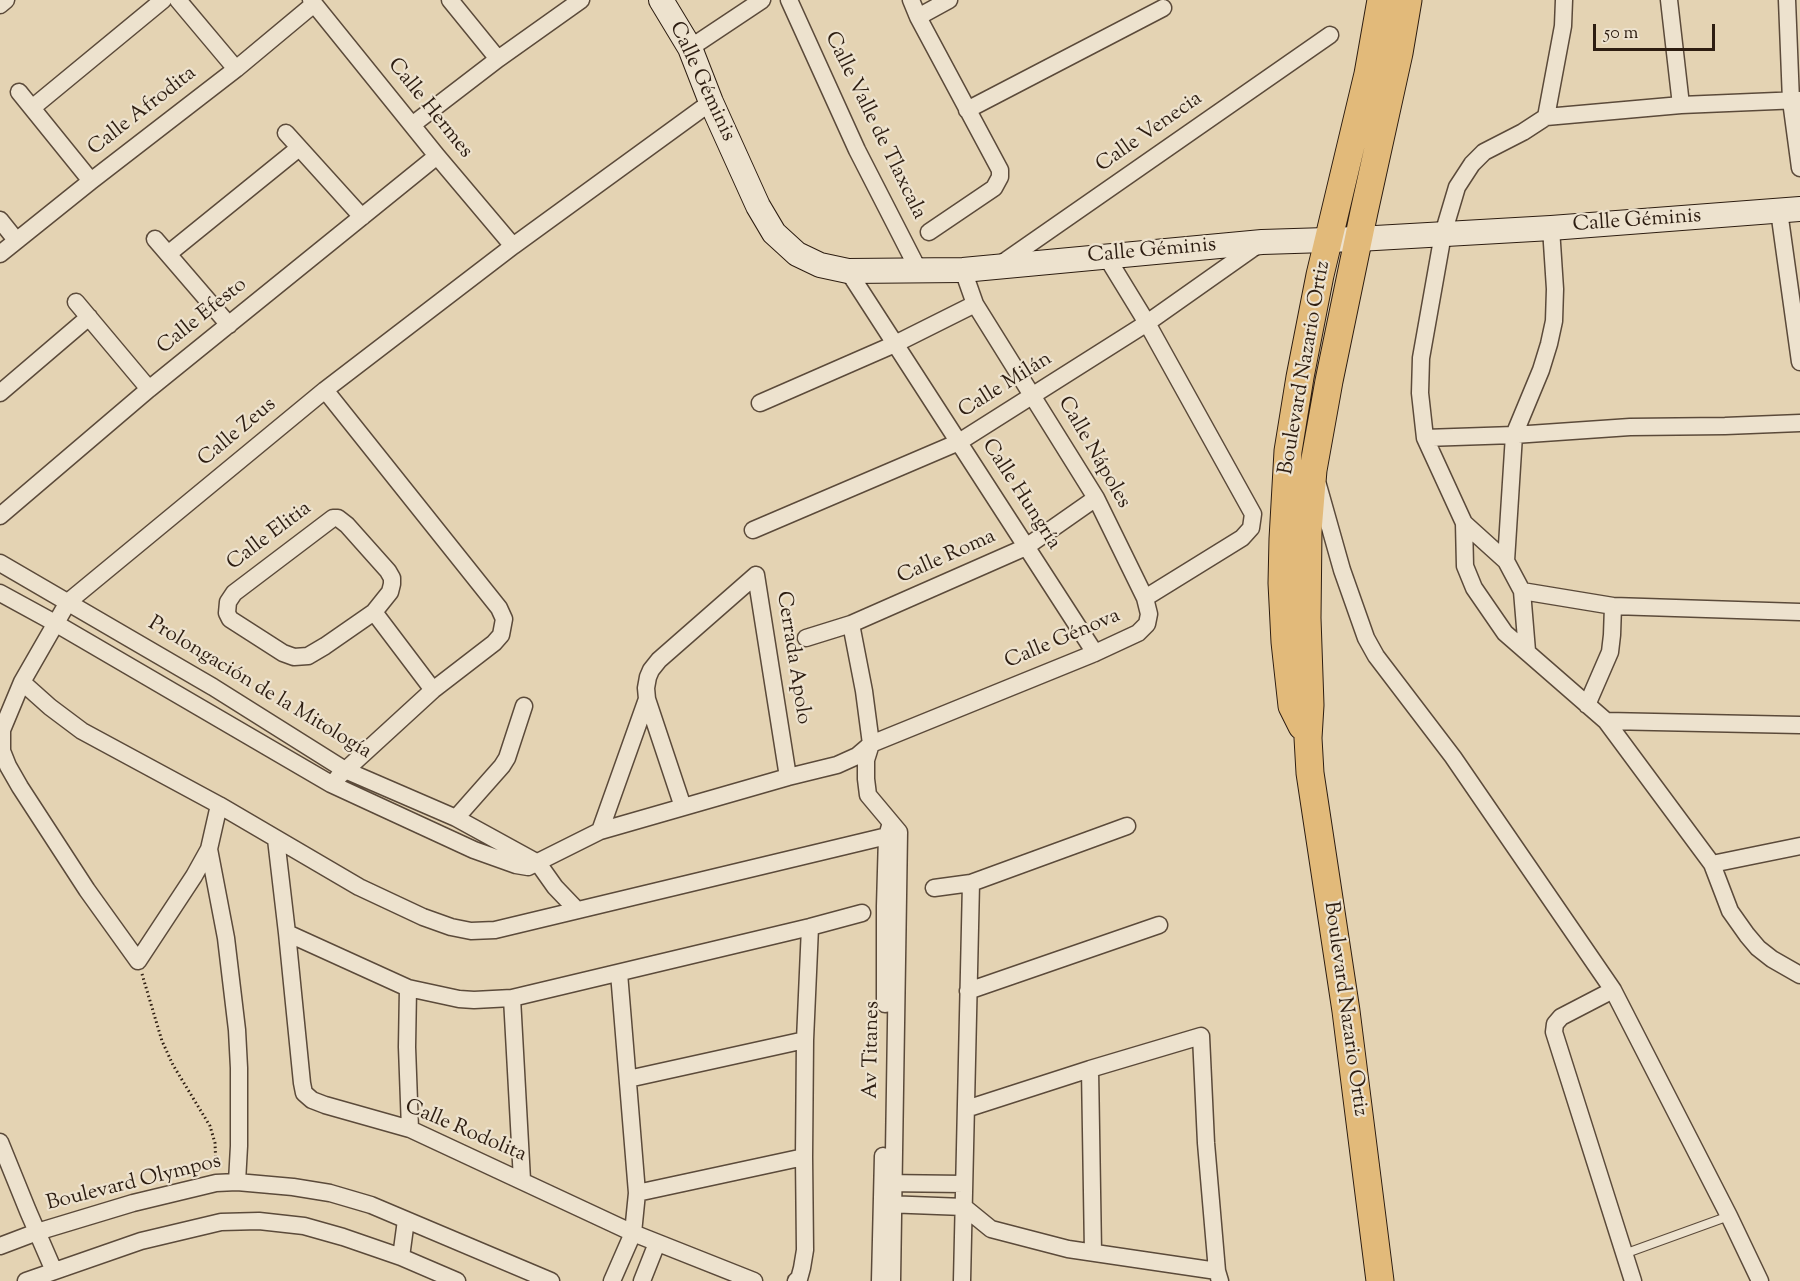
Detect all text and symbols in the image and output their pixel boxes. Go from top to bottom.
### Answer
scale bar [1596,12,1718,50]
street label: Calle Géminis [662,18,740,146]
text: 50 m [1604,21,1638,47]
street label: Calle Valle de Tlaxcala [818,28,930,224]
street label: Calle Hermes [381,54,477,164]
street label: Calle Afrodita [84,62,202,162]
street label: Calle Venecia [1092,87,1208,179]
street label: Calle Géminis [1572,205,1702,239]
street label: Calle Géminis [1087,234,1217,270]
street label: Boulevard Nazario Ortiz [1275,259,1337,477]
street label: Calle Efesto [153,273,253,361]
street label: Calle Milán [955,347,1057,425]
street label: Calle Zeus [194,393,282,473]
street label: Calle Nápoles [1051,393,1135,513]
street label: Calle Hungría [975,435,1065,555]
street label: Calle Elitia [223,497,317,577]
street label: Calle Roma [894,525,1000,591]
street label: Cerrada Apolo [769,590,815,726]
street label: Calle Génova [1002,604,1124,676]
street label: Prolongación de la Mitología [143,612,375,766]
street label: Boulevard Nazario Ortiz [1316,900,1372,1118]
street label: Av Titanes [860,1001,886,1099]
street label: Calle Rodolita [400,1095,530,1169]
street label: Boulevard Olympos [44,1150,224,1218]

